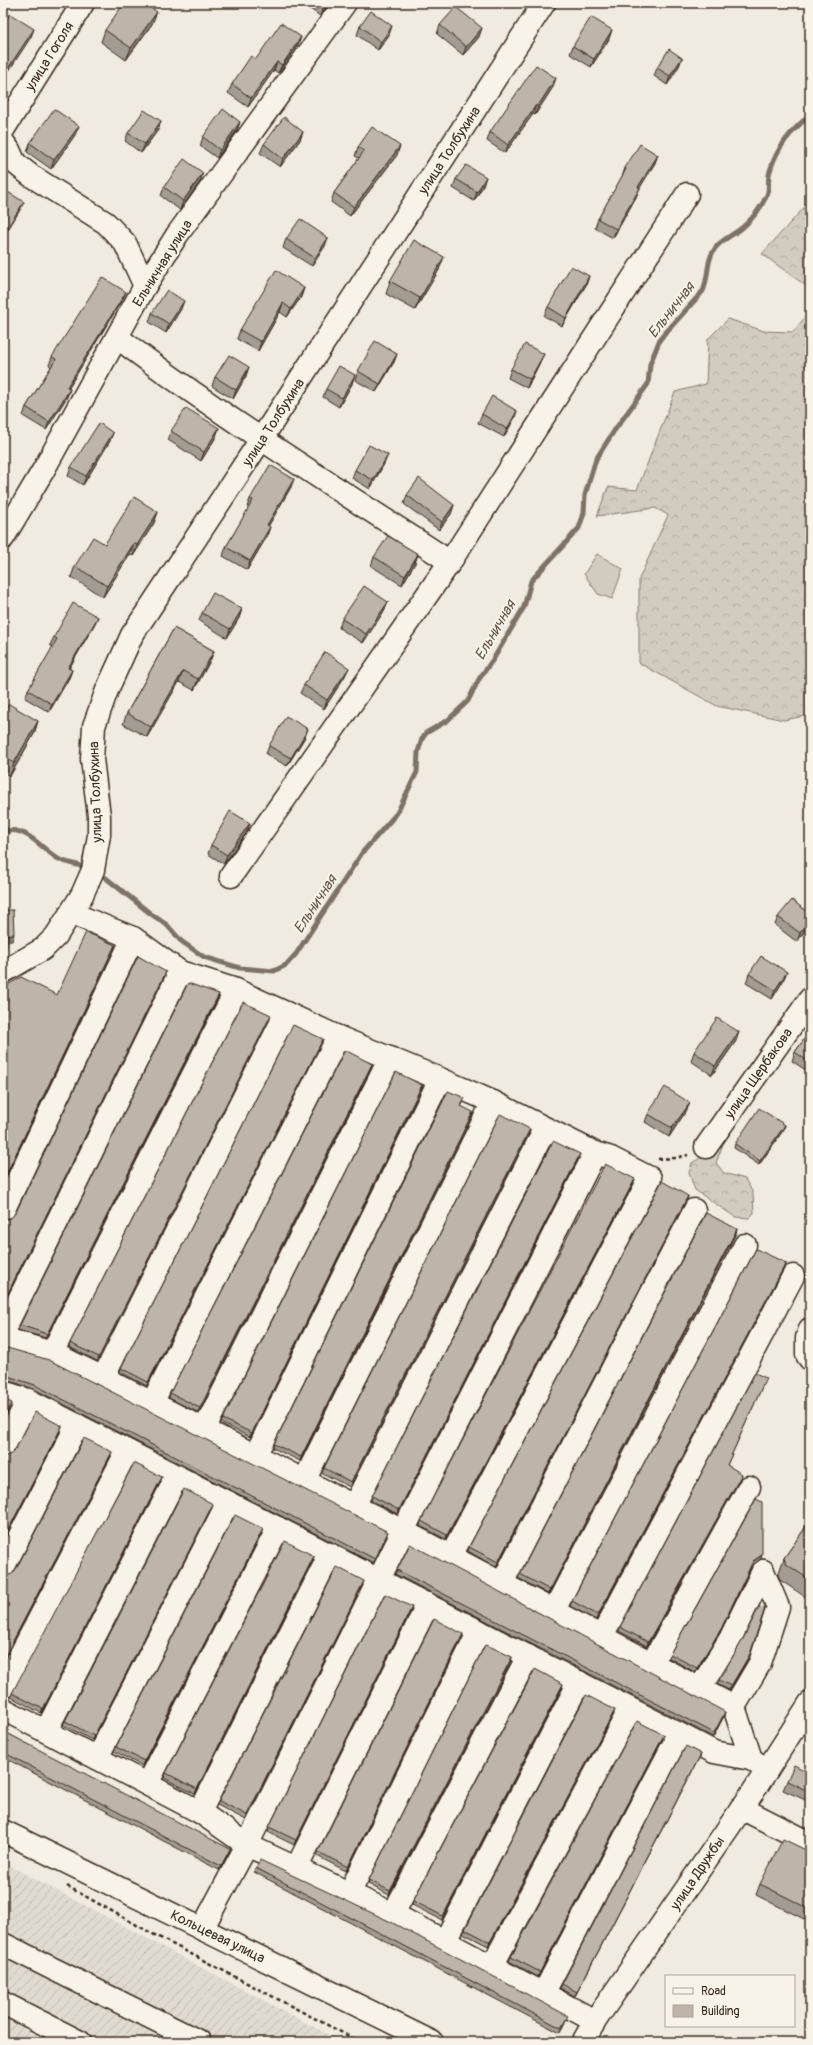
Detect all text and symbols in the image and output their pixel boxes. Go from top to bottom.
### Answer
street label: улица Гоголя [21,19,77,95]
street label: улица Толбухина [414,103,484,198]
street label: Ельничная улица [129,217,196,310]
water label: Ельничная [644,277,700,342]
street label: улица Толбухина [238,375,308,470]
water label: Ельничная [471,595,521,664]
street label: улица Толбухина [85,741,106,844]
water label: Ельничная [290,870,342,937]
street label: улица Щербакова [720,1025,796,1123]
street label: улица Дружбы [666,1833,728,1914]
street label: Кольцевая улица [168,1906,268,1967]
legend [665,1975,795,2027]
text: Road [701,1984,726,1999]
text: Building [701,2004,740,2019]

